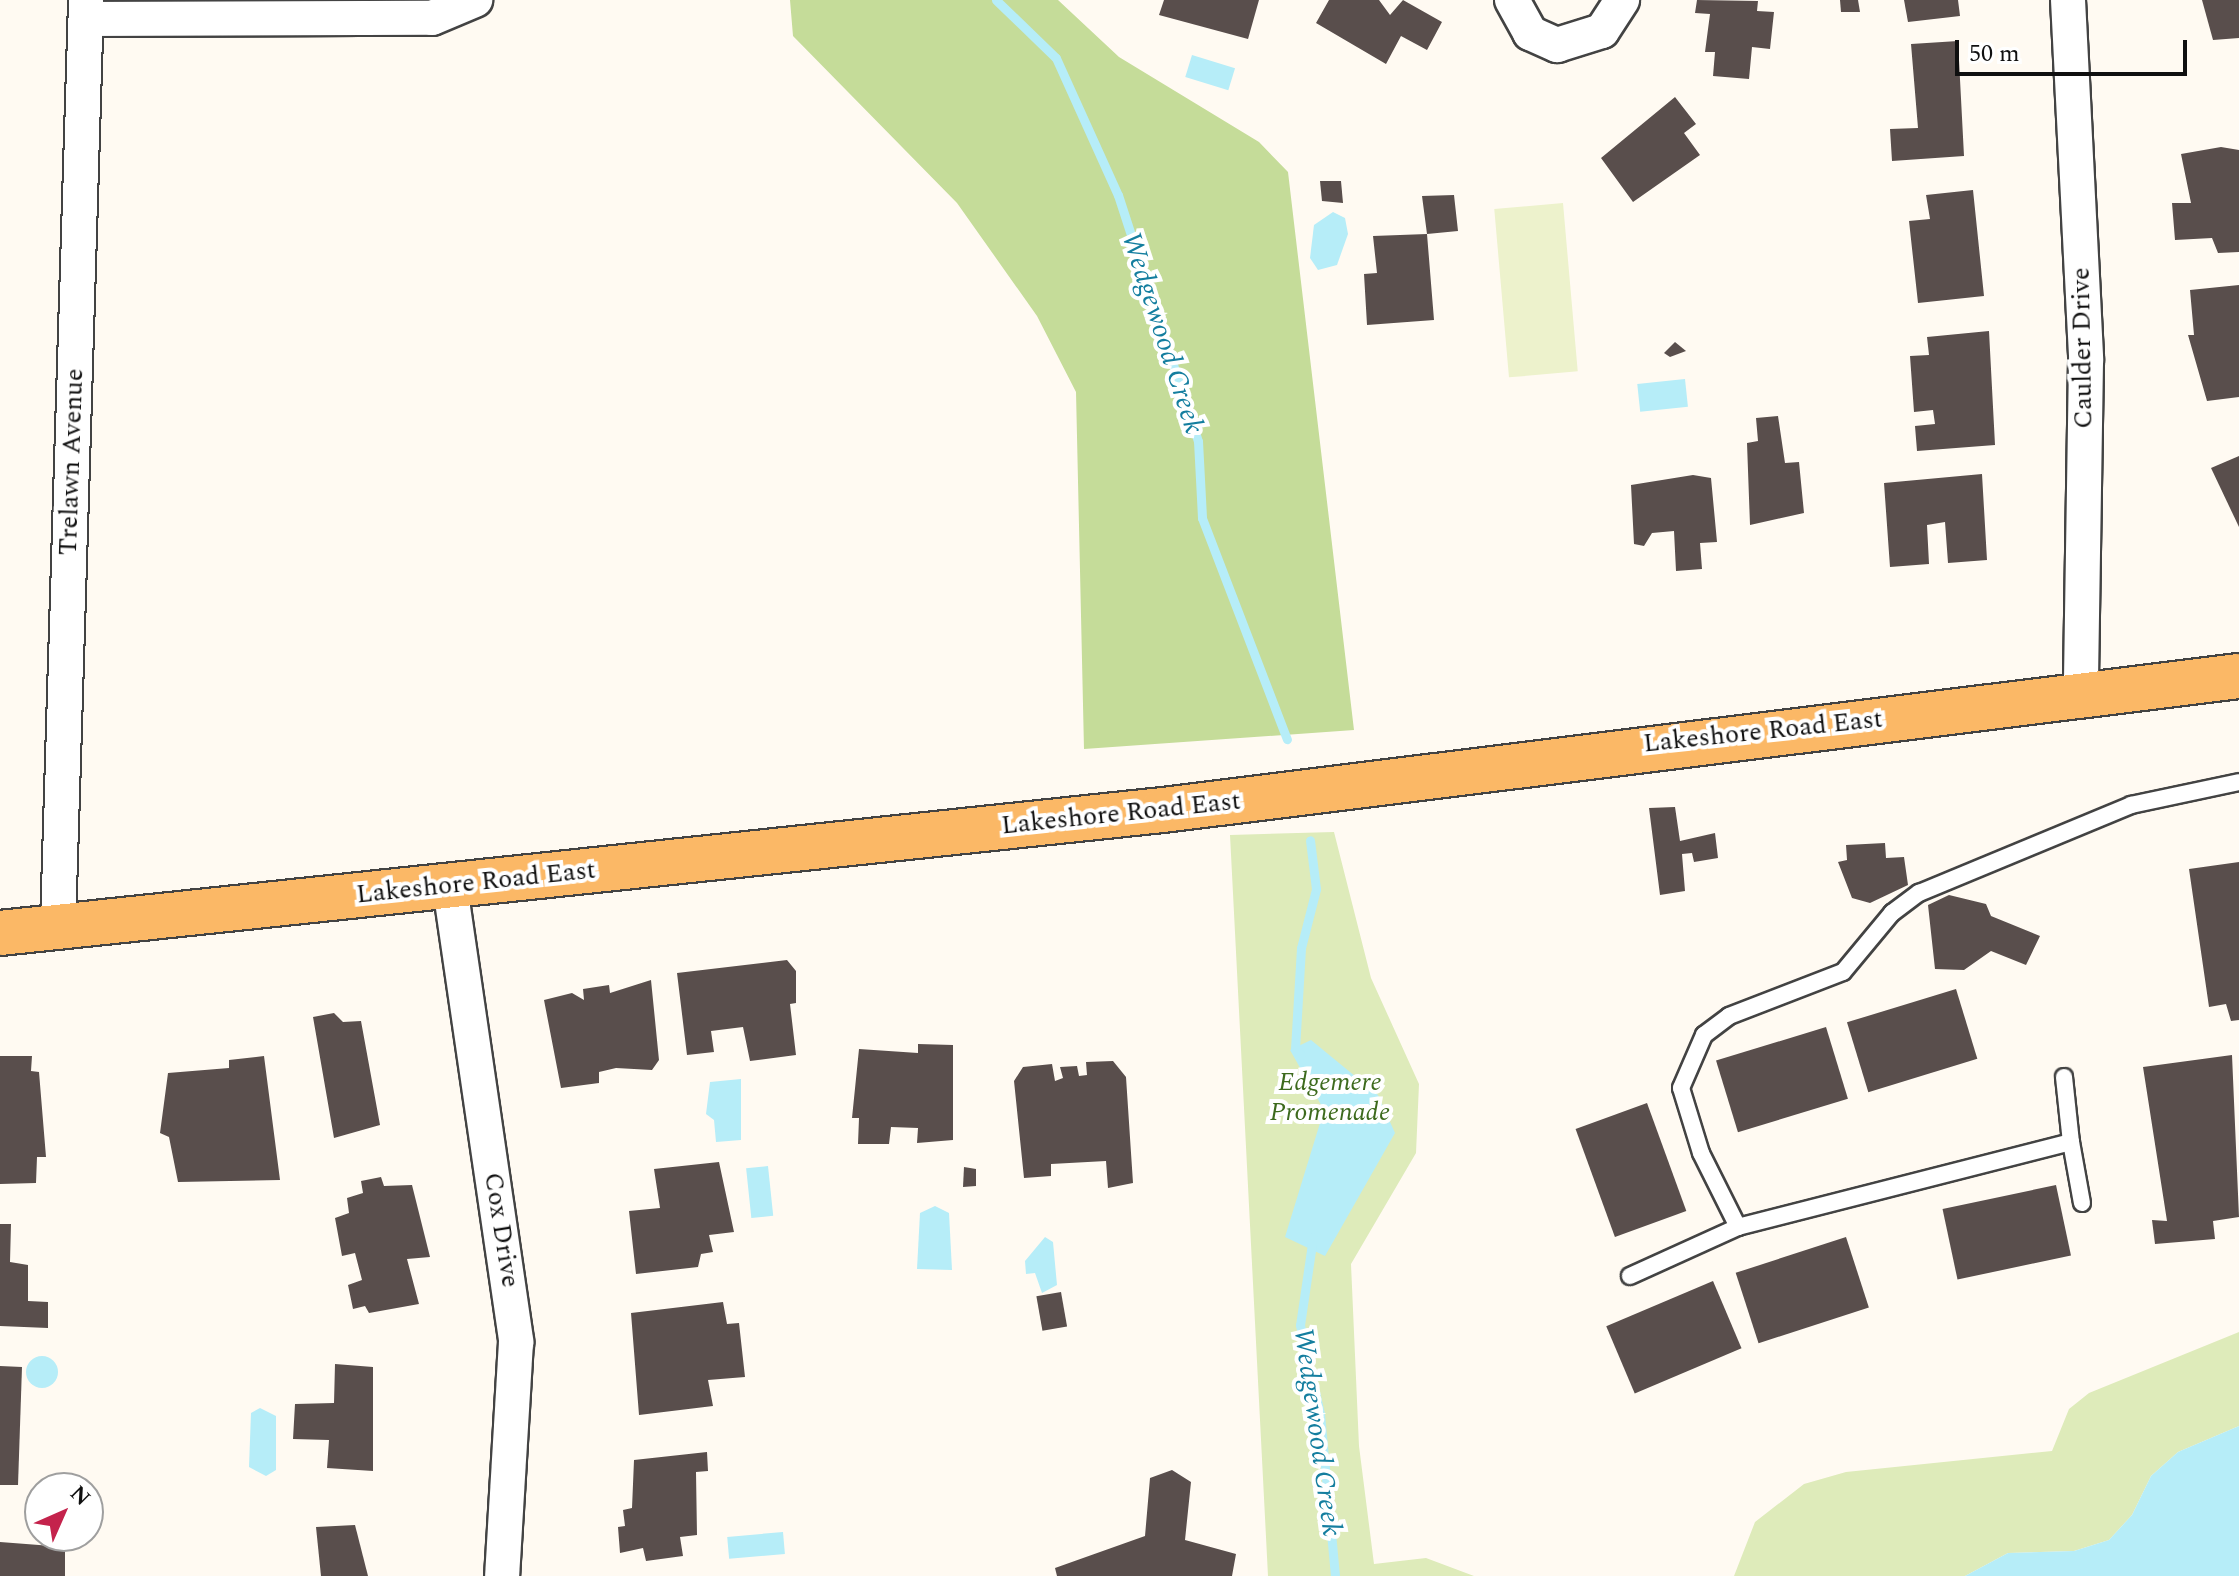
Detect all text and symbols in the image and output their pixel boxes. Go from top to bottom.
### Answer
scale bar [1959,24,2191,74]
text: 50 m [1969,36,2020,72]
water label: Wedgewood Creek [1114,228,1210,438]
street label: Caulder Drive [2066,267,2100,429]
street label: Trelawn Avenue [53,368,91,556]
street label: Lakeshore Road East [1642,704,1884,760]
street label: Lakeshore Road East [1000,786,1242,842]
street label: Lakeshore Road East [355,855,597,911]
park label: Edgemere Promenade [1270,1067,1390,1128]
street label: Cox Drive [477,1170,525,1290]
water label: Wedgewood Creek [1286,1326,1348,1538]
north arrow [24,1472,104,1552]
text: N [62,1478,98,1514]

